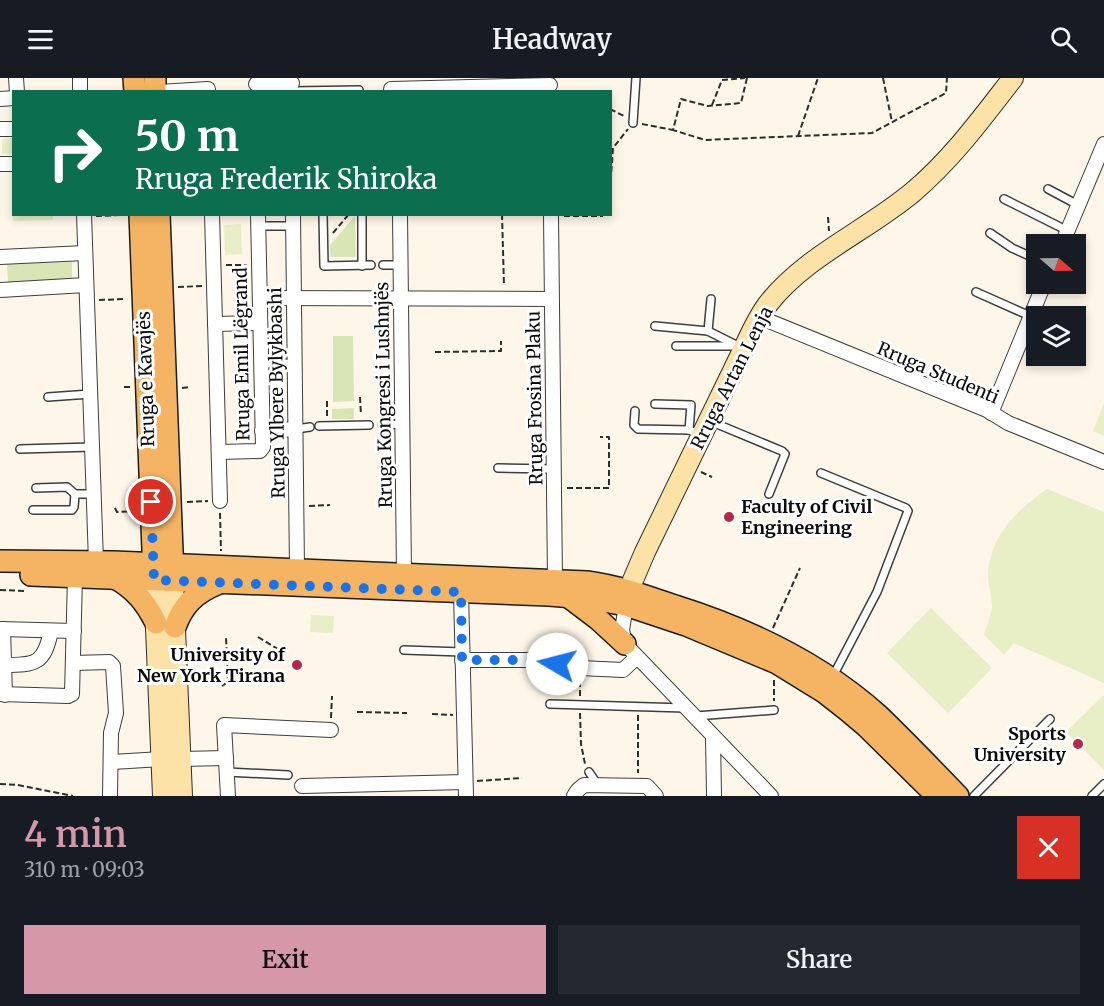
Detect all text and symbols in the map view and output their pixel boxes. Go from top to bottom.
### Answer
text: Headway [492,22,612,56]
icon: menu [24,23,57,56]
icon: search [1047,23,1080,56]
text: 50 m [135,110,239,162]
icon: right [36,114,114,192]
text: Rruga Frederik Shiroka [135,162,437,196]
north arrow [1026,234,1086,294]
map controls [1026,234,1086,366]
street label: Rruga Emil Lëgrand [228,267,255,441]
street label: Rruga Kongresi i Lushnjës [370,281,397,508]
street label: Rruga Ylbere Bylykbashi [263,287,290,499]
street label: Rruga Artan Lenja [686,302,778,453]
button: layers [1026,306,1086,366]
street label: Rruga Frosina Plaku [521,310,548,486]
street label: Rruga e Kavajës [132,311,159,447]
street label: Rruga Studenti [874,337,1003,409]
pin [125,476,176,527]
icon: arrive [134,485,167,518]
place label: Faculty of Civil Engineering [741,495,872,539]
marker: Faculty of Civil Engineering [722,510,736,524]
position arrow [525,632,589,696]
place label: University of New York Tirana [137,643,286,687]
marker: University of New York Tirana [290,658,304,672]
place label: Sports University [974,722,1066,766]
marker: Sports University [1071,737,1085,751]
text: 4 min [24,812,127,857]
button: close [1017,816,1080,879]
text: 310 m · 09:03 [24,857,145,882]
button: Exit [24,925,546,994]
button: Share [558,925,1080,994]

